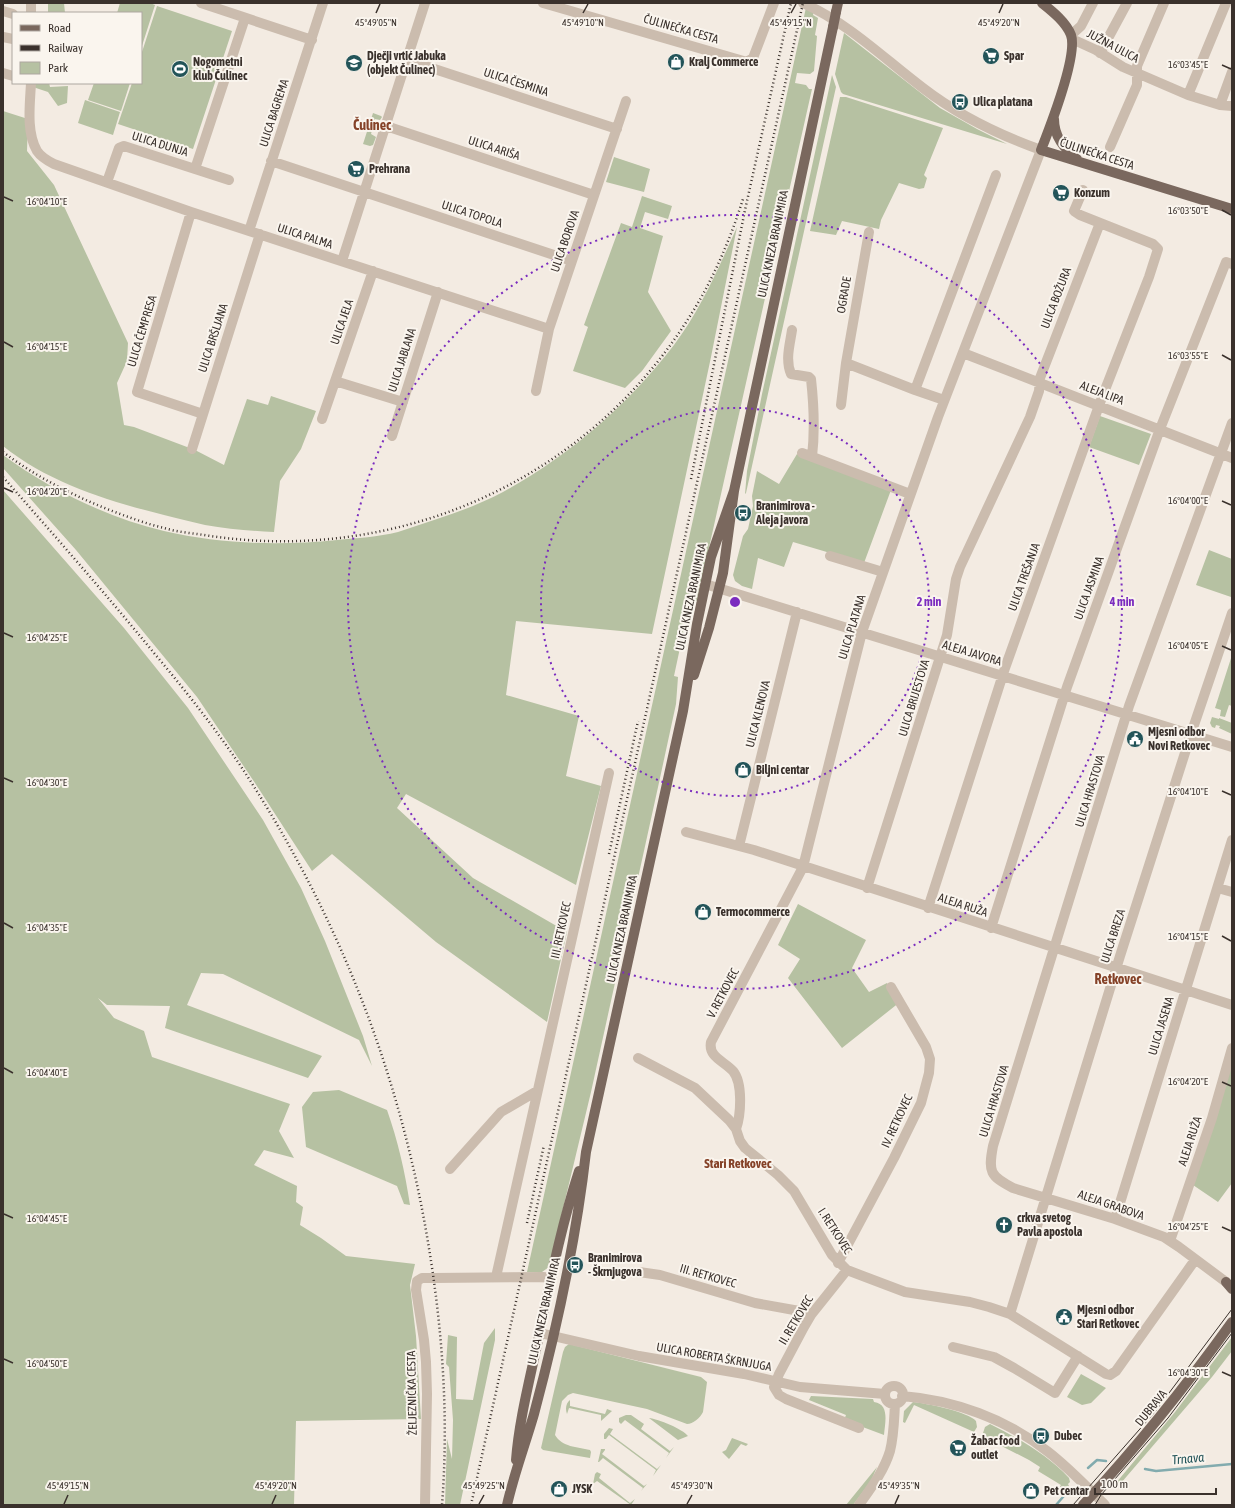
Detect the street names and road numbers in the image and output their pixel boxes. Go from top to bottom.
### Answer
street label: ČULINEČKA CESTA [642,12,720,46]
street label: JUŽNA ULICA [1085,26,1142,66]
street label: ULICA ČESMINA [482,65,550,99]
street label: ULICA BAGREMA [256,77,292,149]
street label: ULICA DUNJA [130,129,190,159]
street label: ULICA ARIŠA [466,133,522,163]
street label: ČULINEČKA CESTA [1058,135,1136,173]
street label: ULICA KNEZA BRANIMIRA [755,189,791,299]
street label: ULICA TOPOLA [440,198,504,230]
street label: ULICA BOROVA [548,208,582,274]
street label: ULICA PALMA [275,220,335,252]
street label: ULICA BOŽURA [1038,265,1074,331]
street label: OGRADE [834,276,854,314]
street label: ULICA ČEMPRESA [124,293,160,369]
street label: ULICA JELA [328,297,356,347]
street label: ULICA BRŠLJANA [195,302,231,374]
street label: ULICA JABLANA [385,326,419,394]
street label: ALEJA LIPA [1078,378,1126,408]
street label: ULICA TREŠANJA [1005,541,1043,613]
street label: ULICA KNEZA BRANIMIRA [673,542,709,652]
street label: ULICA JASMINA [1071,554,1107,622]
street label: ULICA PLATANA [835,593,869,661]
street label: ALEJA JAVORA [941,637,1003,669]
street label: ULICA BRIJESTOVA [896,658,932,738]
street label: ULICA KLENOVA [743,679,773,749]
street label: ULICA HRASTOVA [1072,753,1108,829]
street label: ULICA KNEZA BRANIMIRA [604,874,640,984]
street label: ALEJA RUŽA [936,890,990,920]
street label: III. RETKOVEC [548,900,574,960]
street label: ULICA BREZA [1098,907,1128,965]
street label: V. RETKOVEC [704,965,742,1020]
street label: ULICA JASENA [1145,995,1177,1057]
street label: ULICA HRASTOVA [976,1063,1012,1139]
street label: IV. RETKOVEC [879,1091,916,1150]
street label: ALEJA RUŽA [1175,1114,1205,1168]
street label: ALEJA GRABOVA [1076,1187,1146,1223]
street label: I. RETKOVEC [815,1205,855,1257]
street label: ULICA KNEZA BRANIMIRA [525,1256,563,1366]
street label: III. RETKOVEC [678,1261,738,1291]
street label: II. RETKOVEC [776,1292,816,1347]
street label: ULICA ROBERTA ŠKRNJUGA [655,1340,773,1374]
street label: ŽELJEZNIČKA CESTA [404,1350,420,1435]
street label: DUBRAVA [1132,1387,1170,1429]

